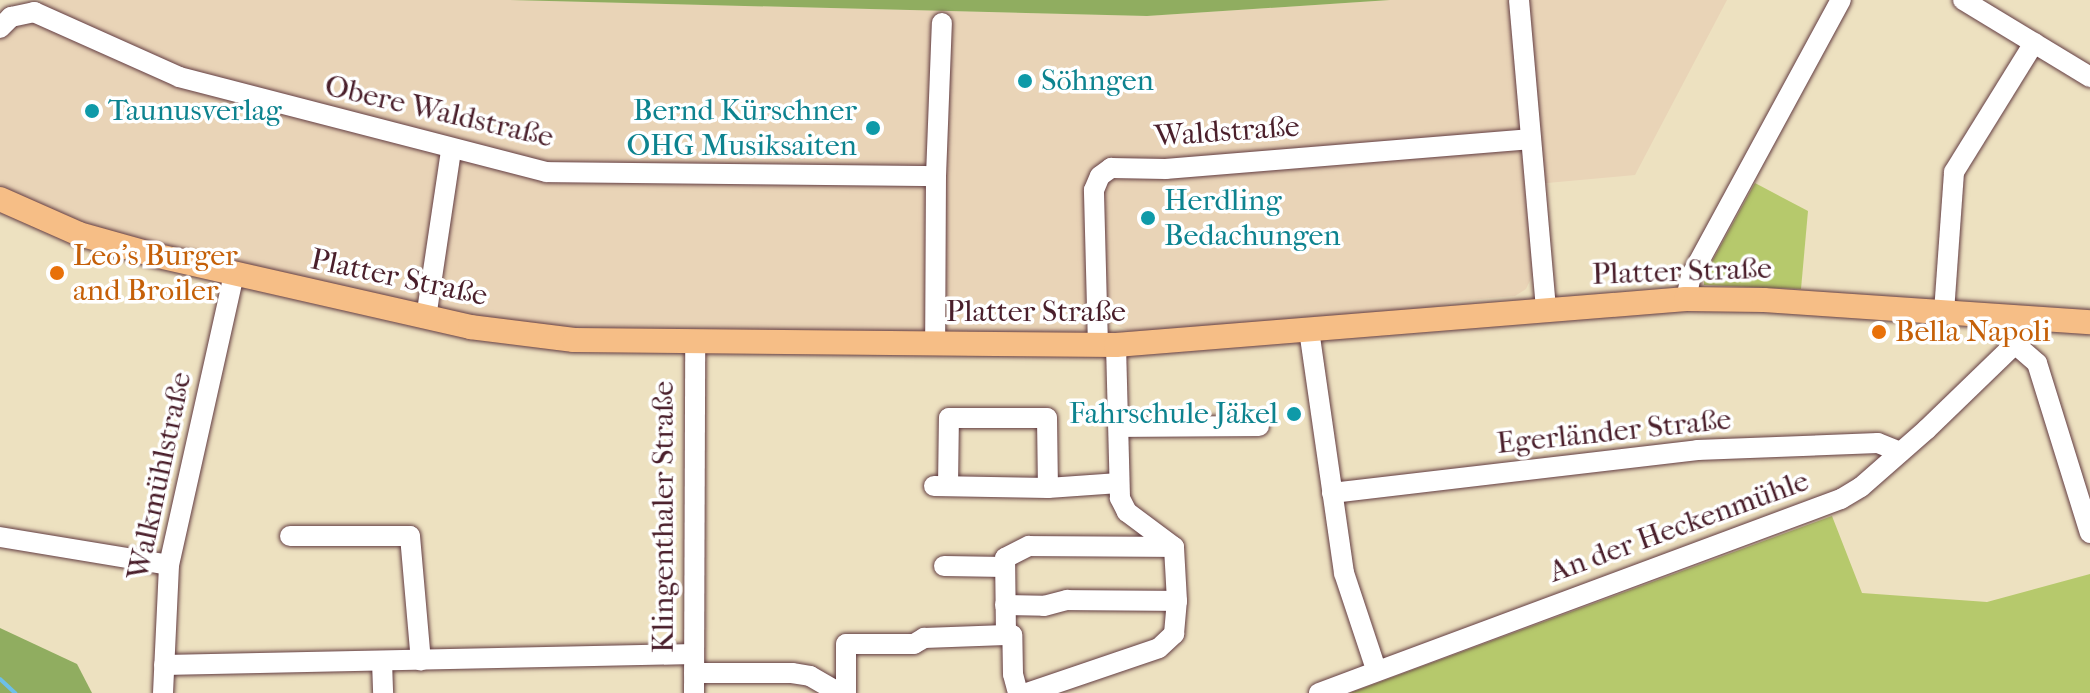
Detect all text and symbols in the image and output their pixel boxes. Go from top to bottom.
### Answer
place label: Söhngen [1041,63,1154,99]
street label: Obere Waldstraße [321,68,557,156]
marker: Söhngen [1016,72,1034,90]
place label: Taunusverlag [108,93,282,129]
place label: Bernd Kürschner OHG Musiksaiten [627,93,857,164]
marker: Taunusverlag [83,102,101,120]
street label: Waldstraße [1153,109,1301,155]
marker: Bernd Kürschner OHG Musiksaiten [864,119,882,137]
place label: Herdling Bedachungen [1164,183,1341,254]
marker: Herdling Bedachungen [1139,209,1157,227]
place label: Leo's Burger and Broiler [73,238,238,308]
street label: Platter Straße [307,242,491,314]
street label: Platter Straße [1592,251,1772,293]
marker: Leo's Burger and Broiler [48,264,66,282]
street label: Platter Straße [946,294,1126,330]
place label: Bella Napoli [1895,314,2051,350]
marker: Bella Napoli [1870,323,1888,341]
street label: Walkmühlstraße [120,369,200,583]
street label: Klingenthaler Straße [646,381,682,653]
place label: Fahrschule Jäkel [1069,396,1278,432]
street label: Egerländer Straße [1495,402,1733,462]
marker: Fahrschule Jäkel [1285,405,1303,423]
street label: An der Heckenmühle [1544,463,1814,591]

